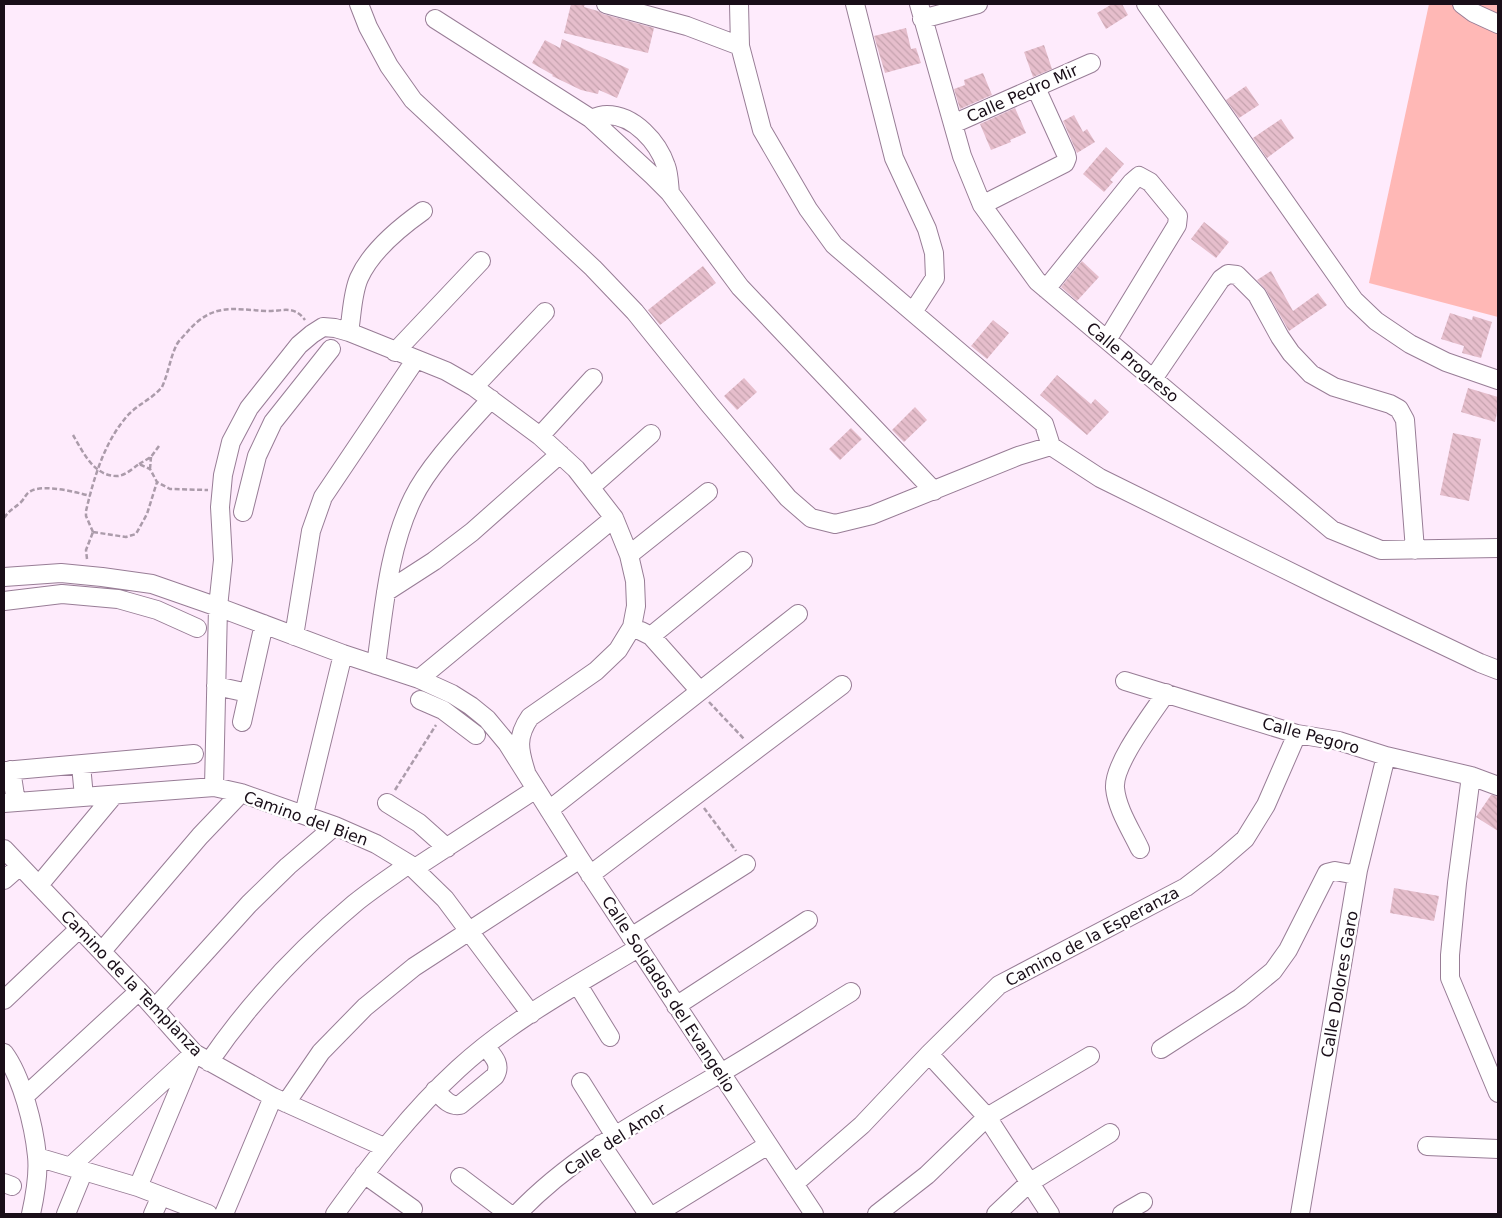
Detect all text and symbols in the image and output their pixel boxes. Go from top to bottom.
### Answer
street label: Calle Pedro Mir [964,60,1081,127]
street label: Calle Progreso [1083,318,1183,406]
street label: Calle Pegoro [1260,713,1361,758]
street label: Camino del Bien [241,787,371,850]
street label: Camino de la Esperanza [1002,883,1182,990]
street label: Calle Soldados del Evangelio [598,893,739,1096]
street label: Camino de la Templanza [57,906,206,1060]
street label: Calle Dolores Garo [1317,909,1362,1059]
street label: Calle del Amor [561,1099,670,1179]

